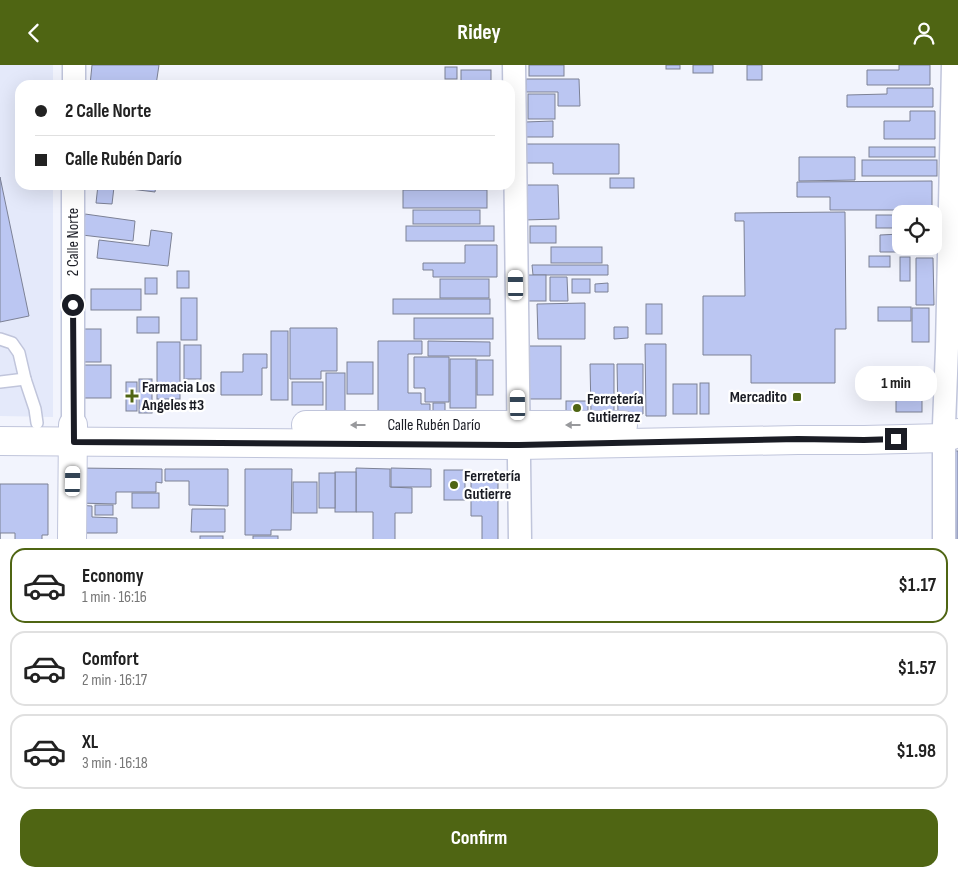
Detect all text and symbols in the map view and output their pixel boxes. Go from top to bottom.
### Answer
icon: back [20,19,48,47]
text: Ridey [457,19,501,46]
icon: person [910,19,938,47]
text: 2 Calle Norte [65,100,151,123]
text: Calle Rubén Darío [65,148,182,171]
map controls [892,205,942,255]
button: locate [892,205,942,255]
street label: 2 Calle Norte [64,208,83,276]
car [508,270,523,300]
route start [62,294,84,316]
callout: 1 min [855,367,937,401]
text: 1 min [881,374,911,393]
place label: Farmacia Los Angeles #3 [141,378,215,415]
place label: Mercadito [730,388,787,407]
marker: Farmacia Los Angeles #3 [126,390,138,402]
car [510,390,525,420]
place label: Ferretería Gutierrez [587,390,643,427]
marker: Mercadito [791,391,803,403]
marker: Ferretería Gutierrez [571,402,583,414]
street label: Calle Rubén Darío [387,416,481,435]
one-way arrow [350,421,366,429]
one-way arrow [565,421,581,429]
route end [885,428,907,450]
car [65,466,80,496]
place label: Ferretería Gutierre [464,467,520,504]
marker: Ferretería Gutierre [448,479,460,491]
icon: car [22,563,67,608]
text: Economy [82,565,144,588]
text: $1.17 [898,574,936,597]
text: 1 min · 16:16 [82,588,147,607]
icon: car [22,646,67,691]
text: Comfort [82,648,139,671]
text: $1.57 [897,657,936,680]
text: 2 min · 16:17 [82,671,147,690]
icon: car [22,729,67,774]
text: XL [82,731,98,754]
text: $1.98 [896,740,936,763]
text: 3 min · 16:18 [82,754,148,773]
button: Confirm [20,809,938,867]

